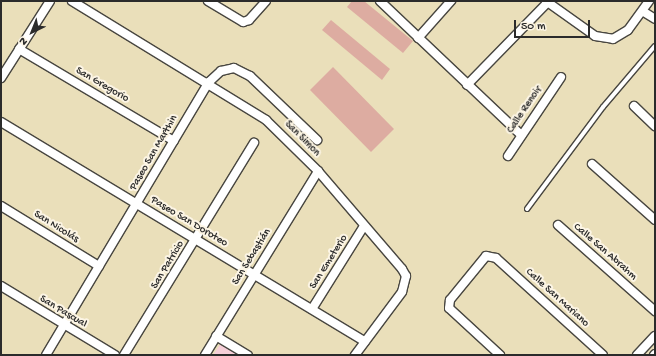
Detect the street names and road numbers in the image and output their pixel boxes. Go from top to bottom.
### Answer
street label: San Gregorio [73,64,131,106]
street label: Calle Renoir [504,84,546,136]
street label: Paseo San Marthin [127,113,181,193]
street label: San Simon [281,118,323,160]
street label: Paseo San Doroteo [148,194,230,250]
street label: San Nicolás [31,208,81,246]
street label: Calle San Abrahm [570,221,640,283]
street label: San Sebastián [229,226,275,288]
street label: San Emeterio [307,232,351,292]
street label: San Patricio [148,239,188,291]
street label: Calle San Mariano [522,266,592,330]
street label: San Pascual [37,293,89,331]

